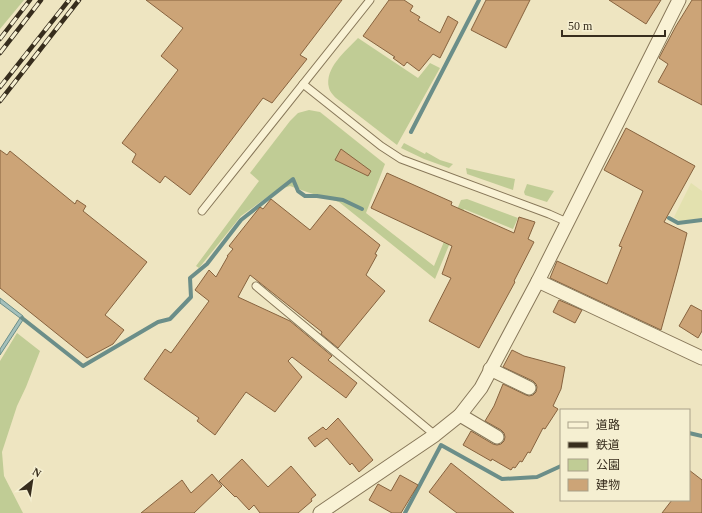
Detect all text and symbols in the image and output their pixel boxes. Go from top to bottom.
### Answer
scale bar [562,12,665,38]
text: 50 m [568,19,593,33]
legend [560,409,690,501]
text: 道路 [596,418,620,432]
text: 鉄道 [596,438,620,452]
text: 公園 [596,458,620,472]
north arrow [12,461,52,501]
text: N [31,465,43,480]
text: 建物 [596,478,620,492]

